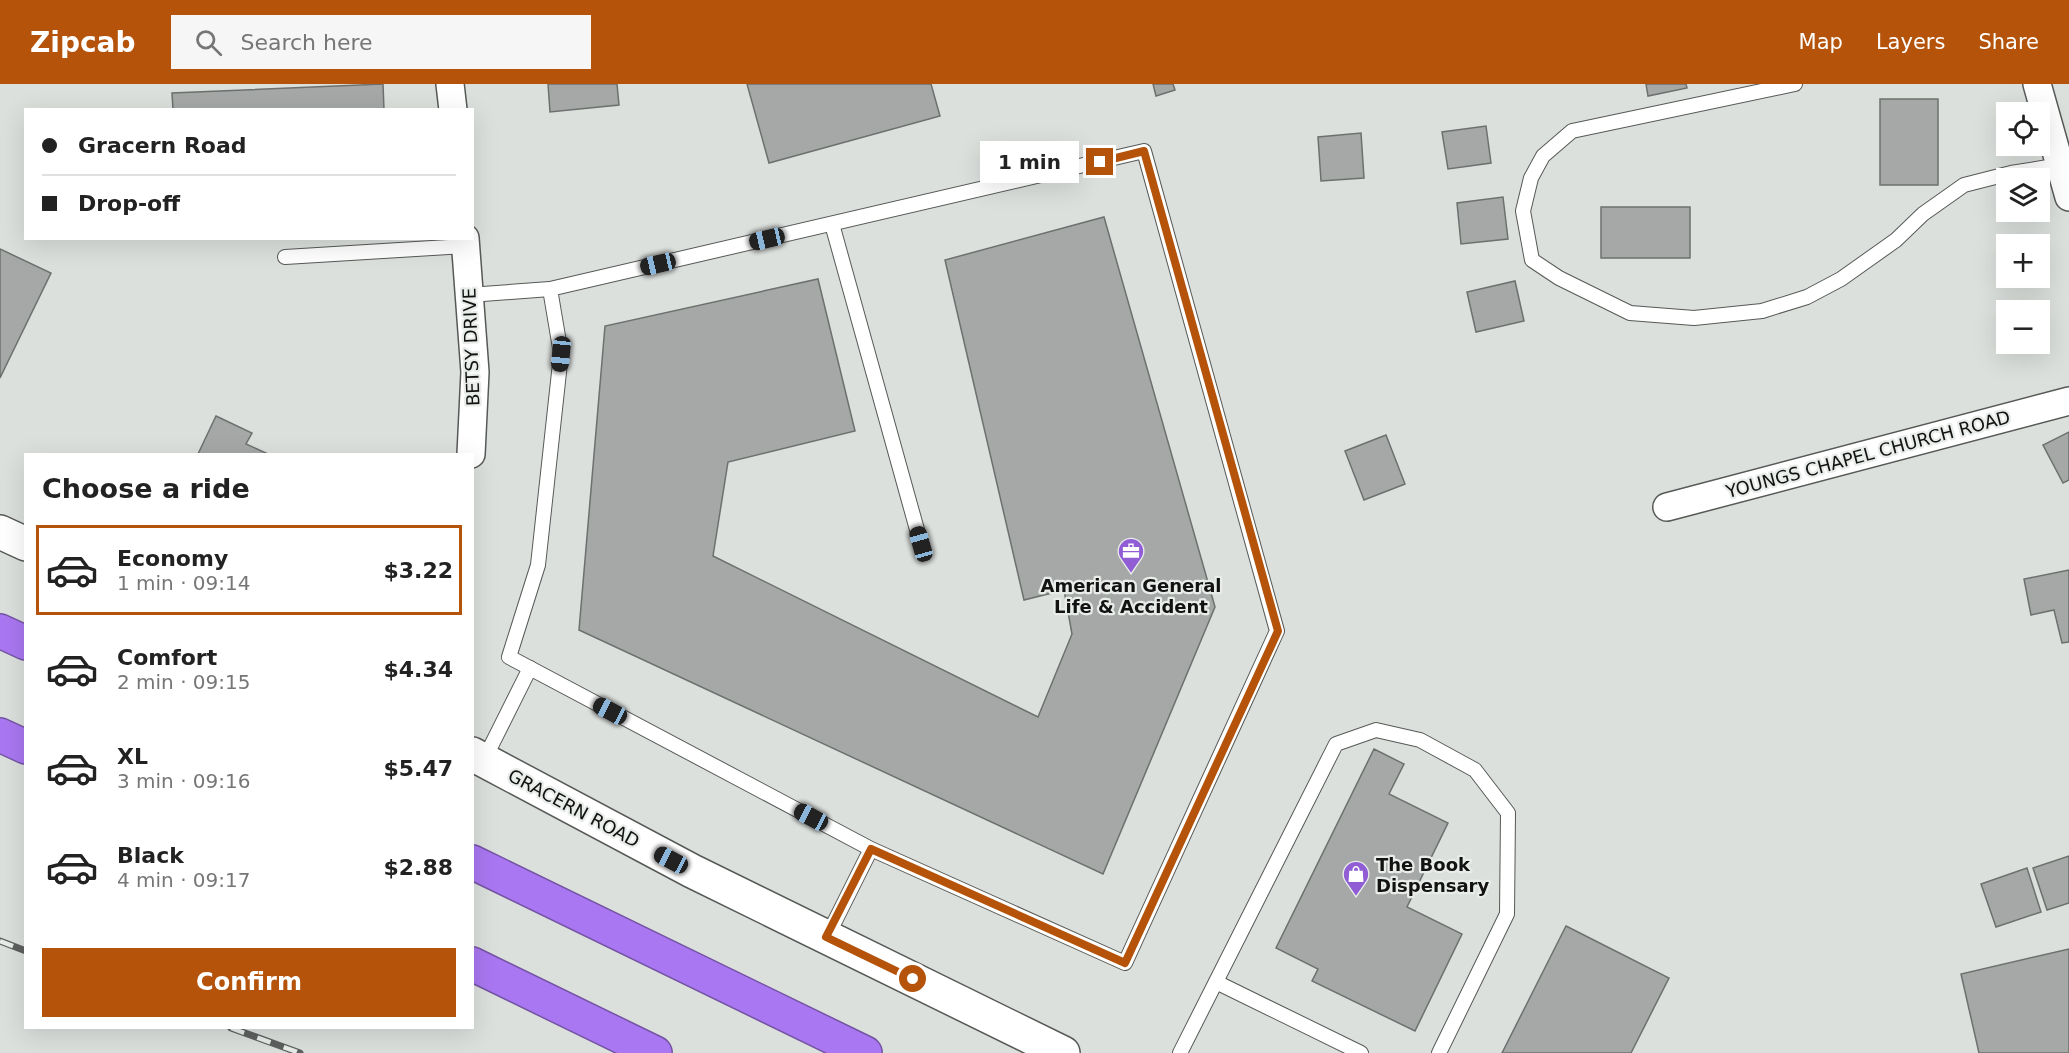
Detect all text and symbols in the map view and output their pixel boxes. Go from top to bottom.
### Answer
search box [171,15,591,69]
text: Zipcab [30,26,135,59]
icon: search [192,26,225,59]
text: Search here [240,30,373,55]
text: Map [1799,30,1843,54]
text: Layers [1876,30,1945,54]
text: Share [1978,30,2039,54]
map controls [1996,102,2050,354]
button: locate [1996,102,2050,156]
text: Gracern Road [78,133,247,158]
callout: 1 min [980,141,1079,183]
route end [1086,148,1113,175]
text: 1 min [998,150,1061,174]
button: layers [1996,168,2050,222]
text: Drop-off [78,191,180,216]
car [747,226,787,252]
button: + [1996,234,2050,288]
car [638,251,678,277]
street label: BETSY DRIVE [458,288,484,406]
button: − [1996,300,2050,354]
car [550,335,572,373]
street label: YOUNGS CHAPEL CHURCH ROAD [1723,406,2012,502]
text: Choose a ride [42,473,250,504]
car [907,524,935,564]
office icon: American General Life & Accident [1116,536,1146,574]
icon: car [45,543,99,597]
text: Economy [117,546,228,571]
text: $3.22 [383,558,453,583]
text: 1 min · 09:14 [117,571,251,595]
place label: American General Life & Accident [1040,575,1222,617]
icon: car [45,642,99,696]
text: Comfort [117,645,217,670]
text: $4.34 [383,657,453,682]
text: 2 min · 09:15 [117,670,251,694]
car [590,695,630,727]
icon: car [45,741,99,795]
text: XL [117,744,148,769]
text: $5.47 [383,756,453,781]
street label: GRACERN ROAD [505,764,643,852]
text: 3 min · 09:16 [117,769,251,793]
car [791,801,831,833]
icon: car [45,840,99,894]
text: Black [117,843,184,868]
car [651,844,691,876]
place label: The Book Dispensary [1376,854,1489,896]
text: $2.88 [383,855,453,880]
shop icon: The Book Dispensary [1341,859,1371,897]
text: 4 min · 09:17 [117,868,251,892]
button: Confirm [42,948,456,1017]
route start [899,965,926,992]

